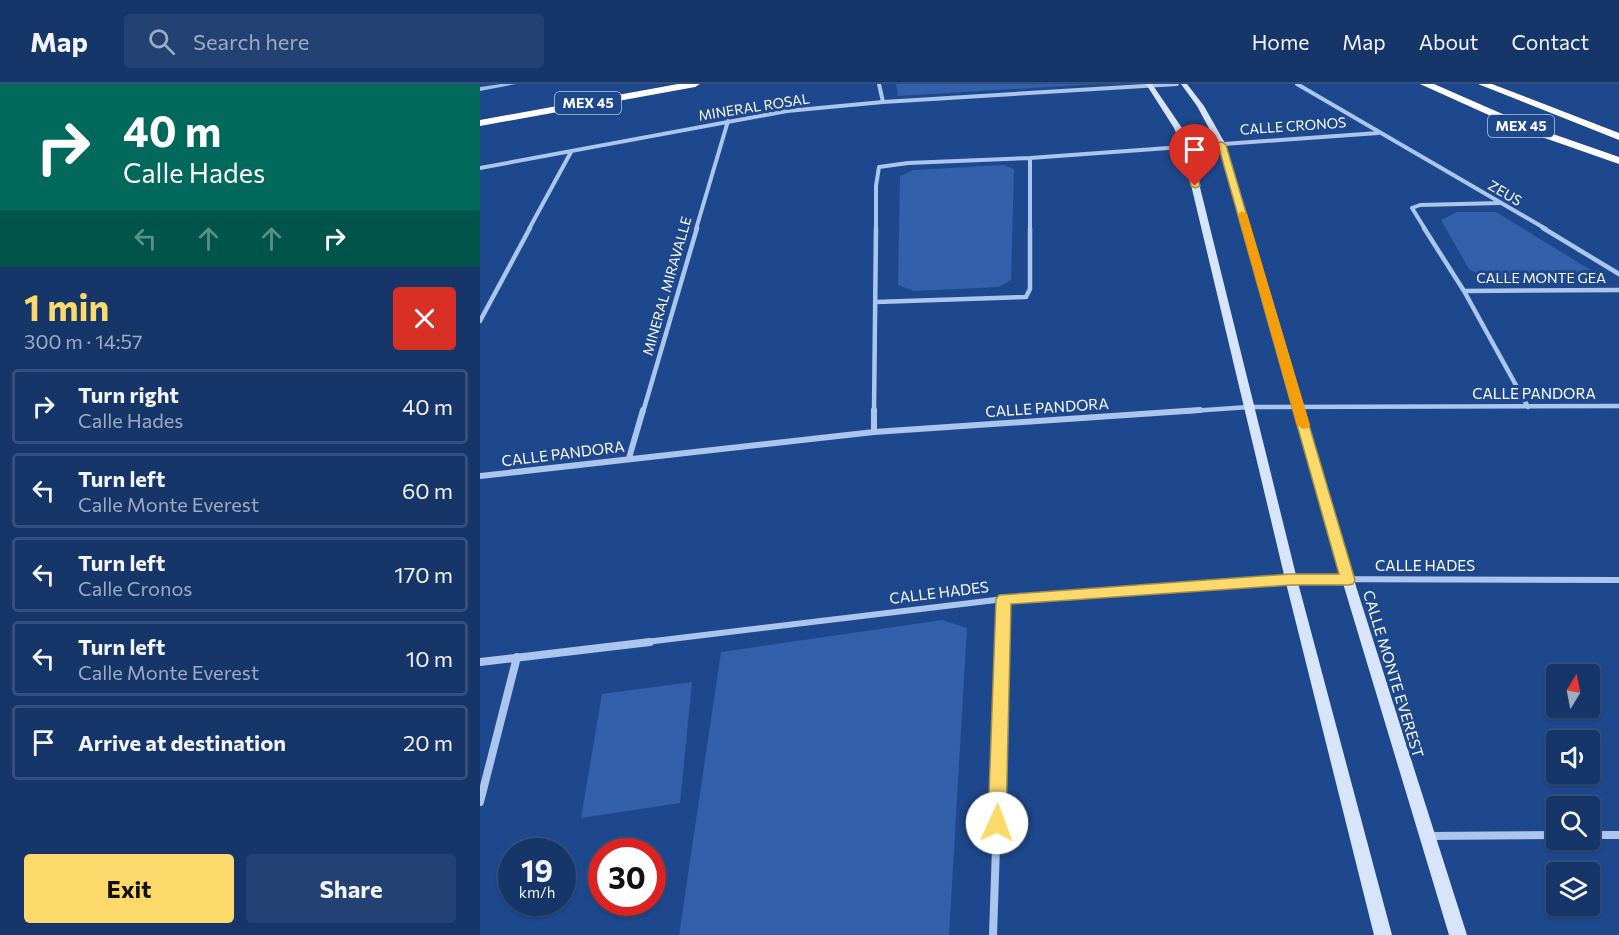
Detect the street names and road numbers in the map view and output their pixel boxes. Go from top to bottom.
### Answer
street label: MINERAL ROSAL [697,89,811,124]
road number: MEX 45 [555,92,621,114]
street label: CALLE CRONOS [1239,113,1347,138]
road number: MEX 45 [1488,115,1554,137]
street label: ZEUS [1485,176,1525,209]
street label: MINERAL MIRAVALLE [639,214,695,357]
street label: CALLE MONTE GEA [1476,269,1606,286]
street label: CALLE PANDORA [1472,384,1596,402]
street label: CALLE PANDORA [985,394,1109,420]
street label: CALLE PANDORA [500,437,625,469]
street label: CALLE HADES [1375,556,1475,574]
street label: CALLE HADES [888,577,990,607]
street label: CALLE MONTE EVEREST [1360,588,1428,760]

